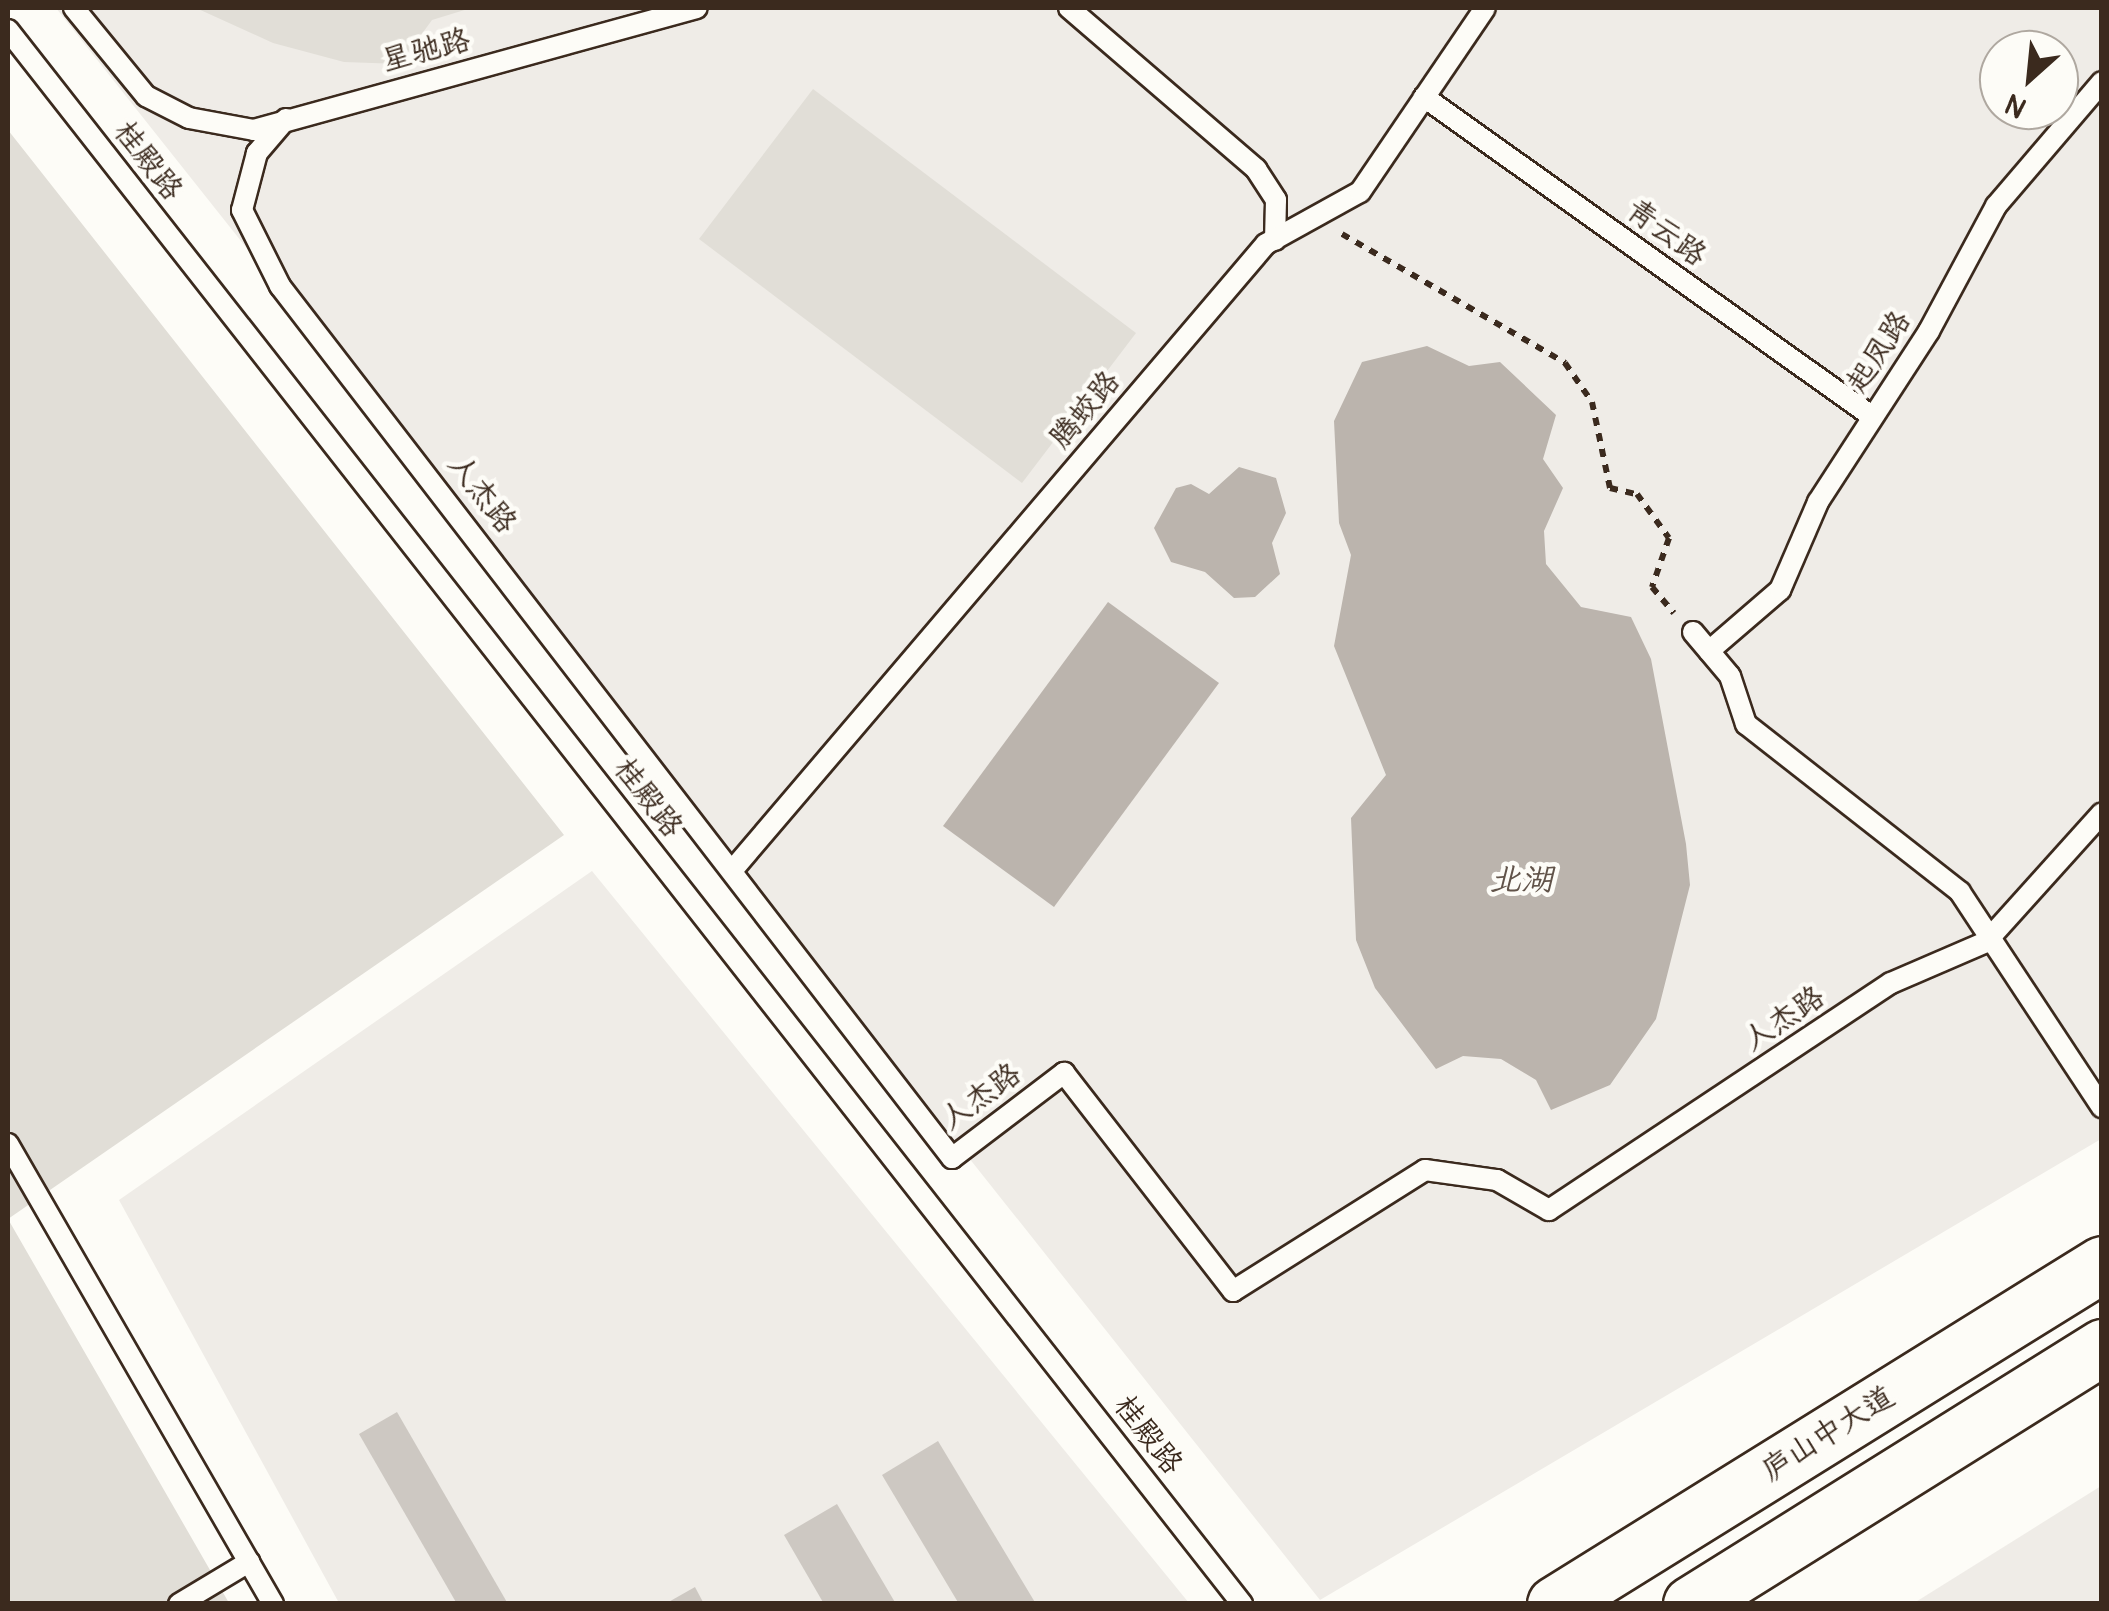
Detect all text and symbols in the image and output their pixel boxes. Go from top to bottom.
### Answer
street label: 星驰路 [378,22,474,80]
north arrow [1979,30,2079,130]
text: N [2000,86,2032,125]
street label: 桂殿路 [106,114,190,208]
street label: 青云路 [1619,192,1713,274]
street label: 起凤路 [1839,304,1919,400]
street label: 腾蛟路 [1042,364,1128,456]
street label: 人杰路 [440,447,524,541]
street label: 桂殿路 [606,751,690,845]
water label: 北湖 [1489,861,1553,899]
street label: 人杰路 [1737,979,1831,1059]
street label: 人杰路 [934,1056,1028,1138]
street label: 庐山中大道 [1755,1379,1901,1489]
street label: 桂殿路 [1106,1388,1190,1482]

